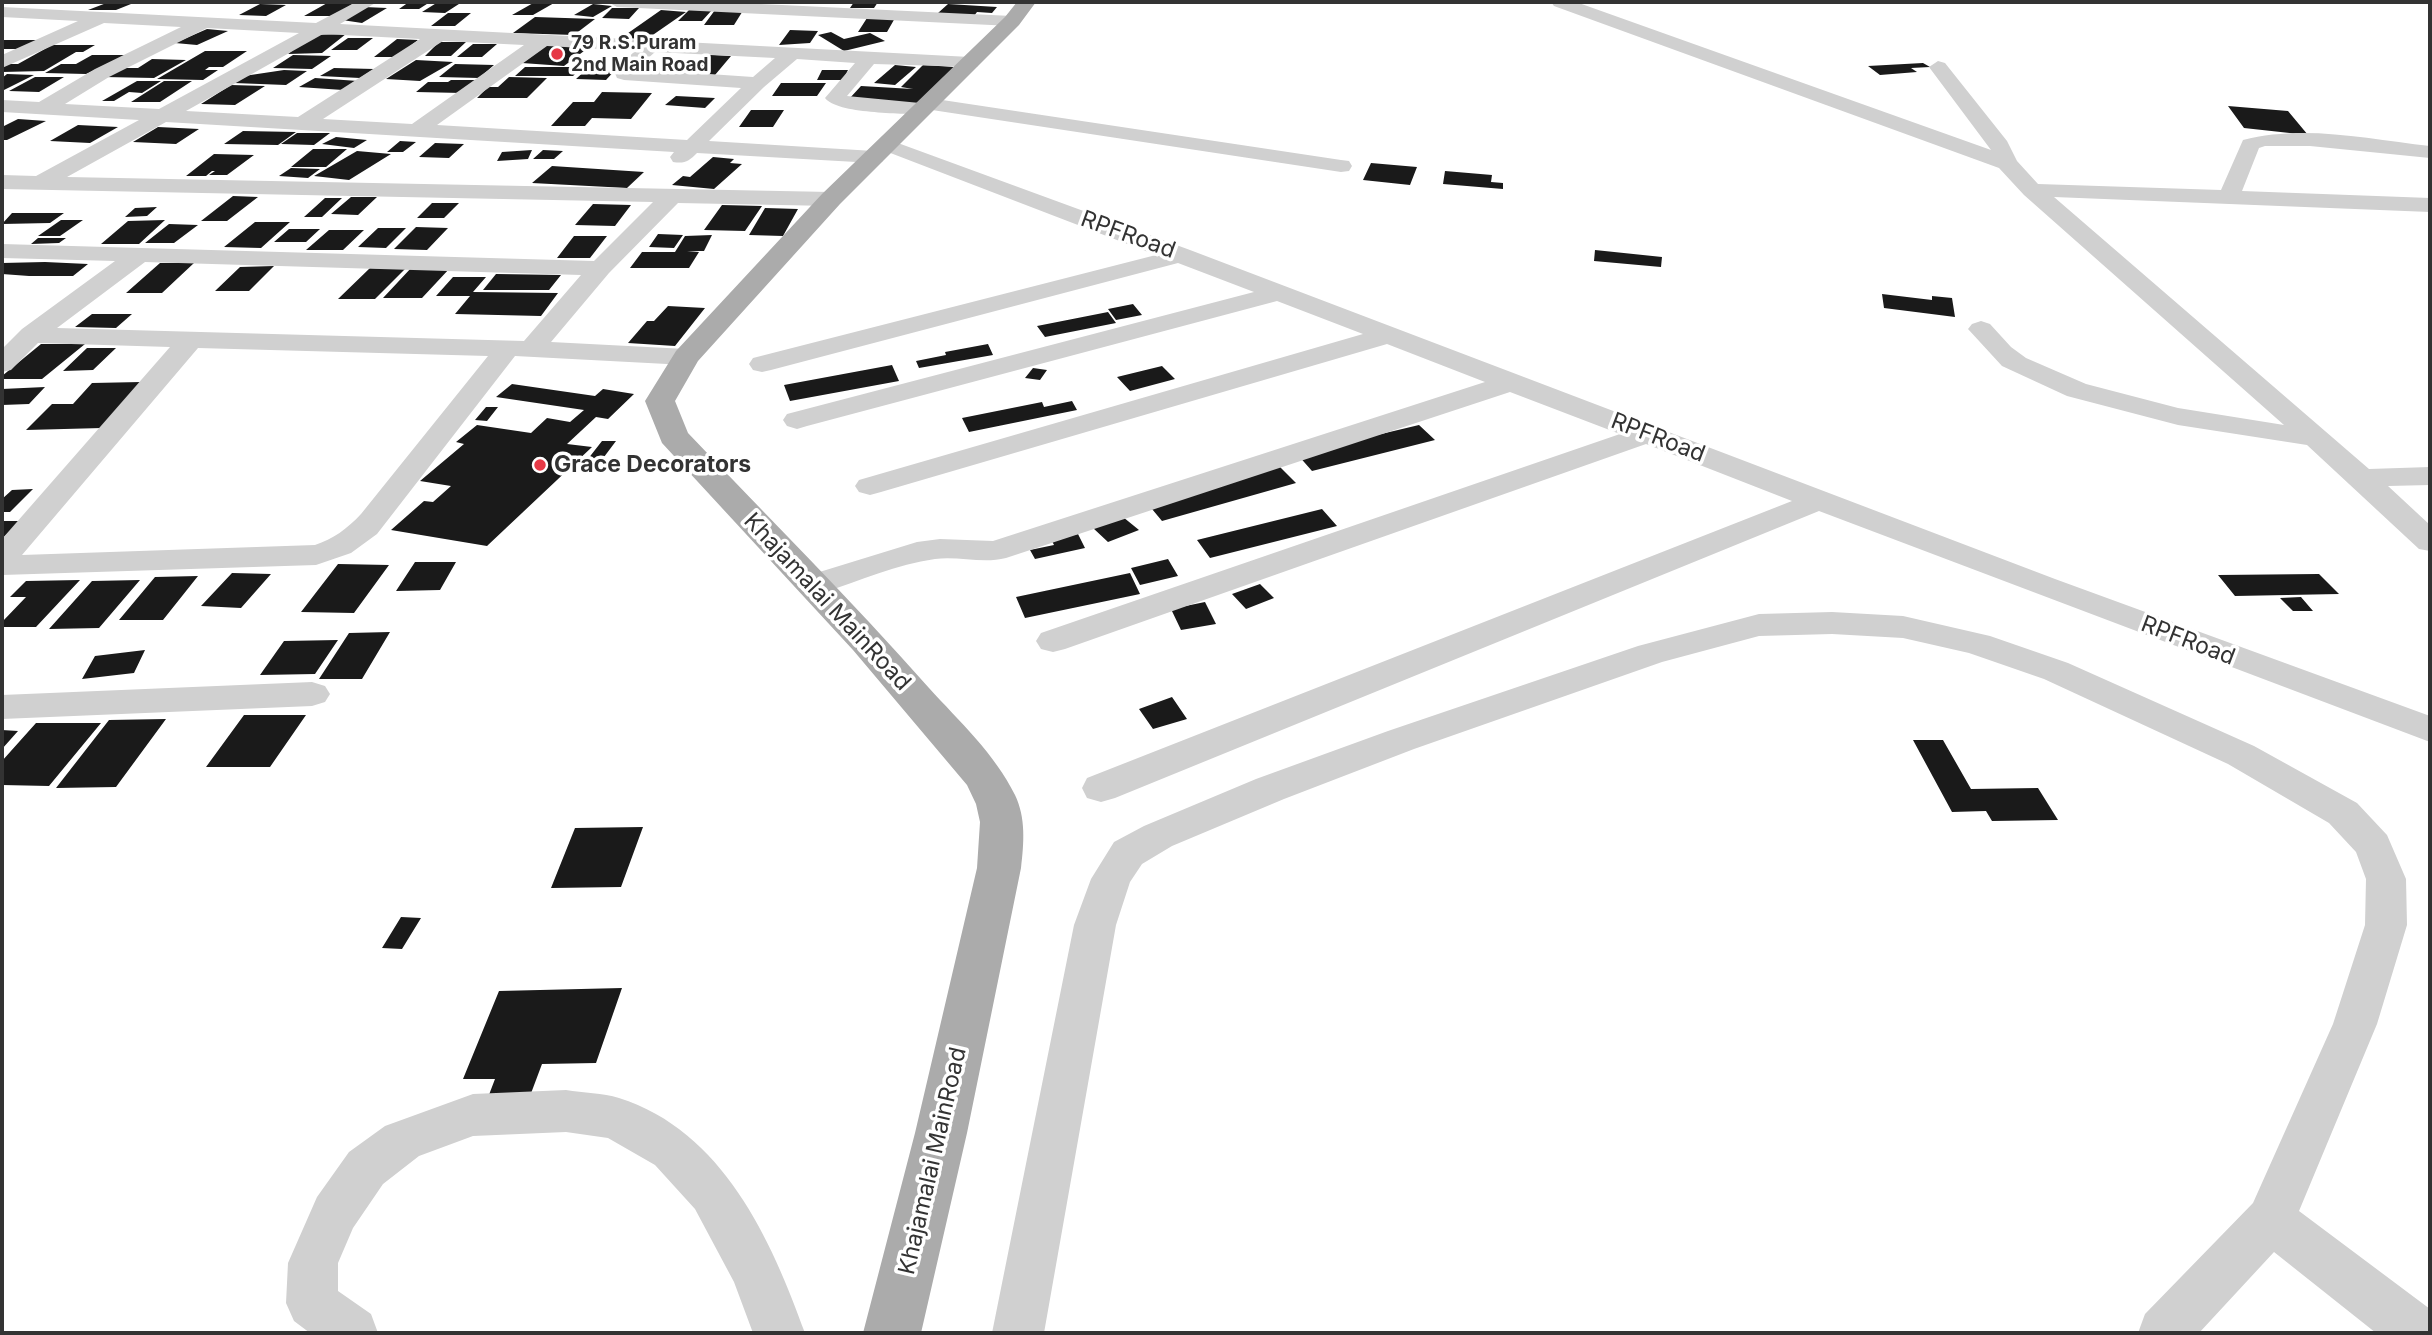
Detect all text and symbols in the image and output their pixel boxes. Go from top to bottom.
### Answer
place label: 79 R.S.Puram 2nd Main Road [571,32,709,76]
marker: 79 R.S.Puram 2nd Main Road [549,46,565,62]
street label: RPFRoad [1077,205,1179,265]
street label: RPFRoad [1607,407,1709,469]
place label: Grace Decorators [554,451,751,479]
marker: Grace Decorators [532,457,548,473]
street label: Khajamalai MainRoad [738,508,916,696]
street label: RPFRoad [2137,610,2239,672]
street label: Khajamalai MainRoad [893,1045,973,1277]

